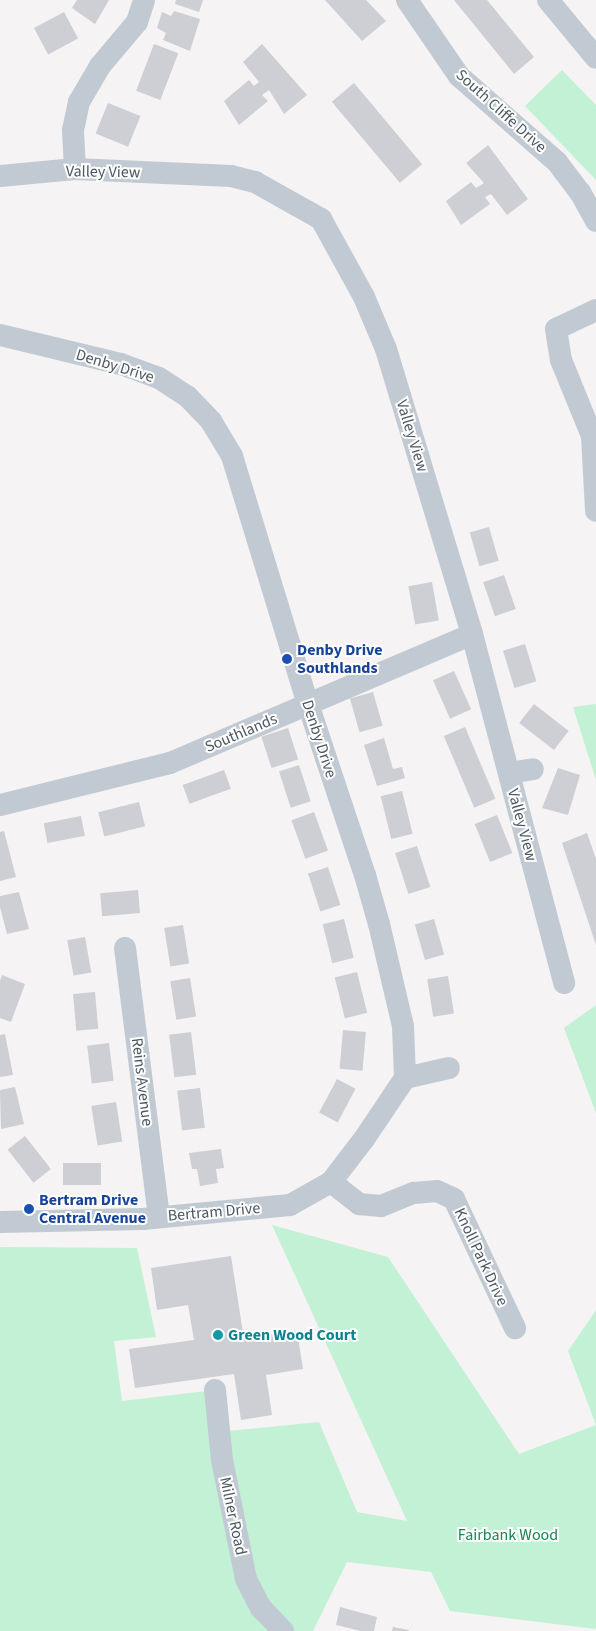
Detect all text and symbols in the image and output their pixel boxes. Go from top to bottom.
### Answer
street label: South Cliffe Drive [452,65,550,157]
street label: Valley View [66,162,140,182]
street label: Denby Drive [74,345,156,387]
street label: Valley View [392,398,432,474]
place label: Denby Drive Southlands [297,640,383,678]
marker: Denby Drive Southlands [281,653,293,665]
street label: Denby Drive [297,698,341,780]
street label: Southlands [202,709,280,757]
street label: Valley View [503,787,541,863]
street label: Reins Avenue [127,1037,157,1127]
place label: Bertram Drive Central Avenue [39,1190,146,1228]
street label: Bertram Drive [167,1198,261,1226]
marker: Bertram Drive Central Avenue [23,1203,35,1215]
street label: Knoll Park Drive [450,1205,512,1309]
place label: Green Wood Court [228,1325,356,1345]
marker: Green Wood Court [212,1329,224,1341]
street label: Milner Road [215,1475,251,1557]
park label: Fairbank Wood [458,1525,558,1545]

